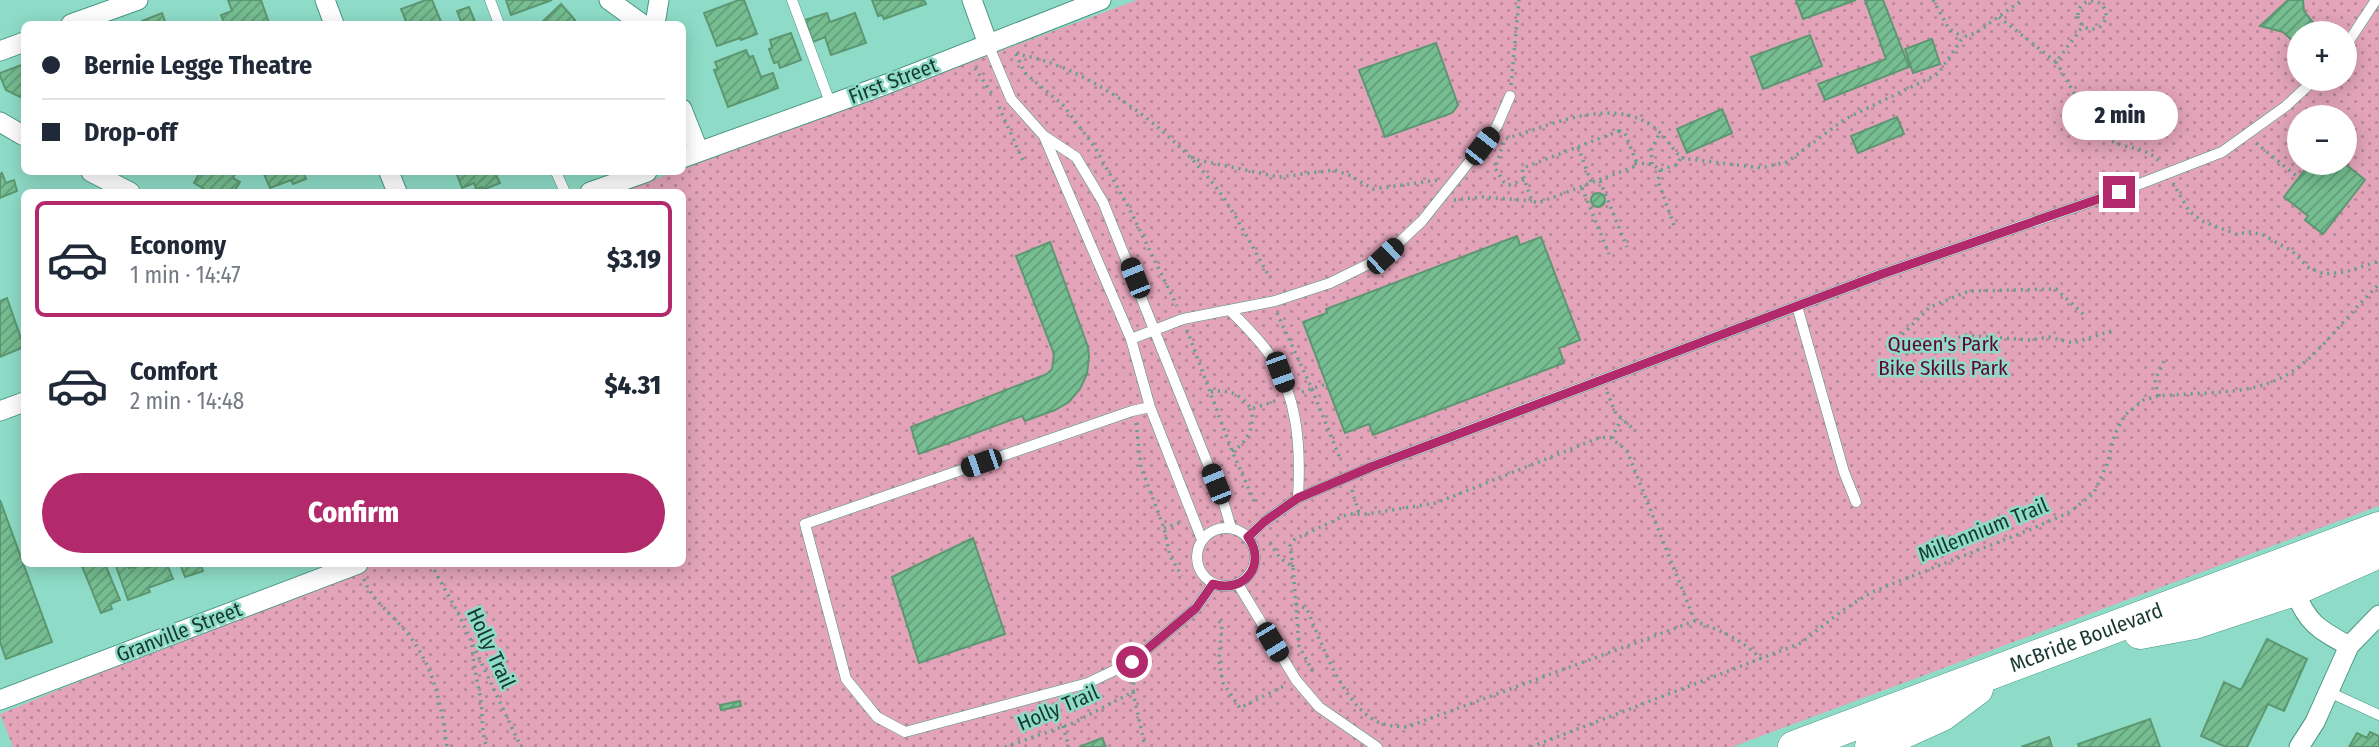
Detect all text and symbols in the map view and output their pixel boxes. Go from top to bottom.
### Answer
map controls [2287,21,2357,175]
button: + [2287,21,2357,91]
text: Bernie Legge Theatre [84,50,312,81]
street label: First Street [845,52,941,110]
callout: 2 min [2061,90,2177,140]
text: 2 min [2095,101,2145,129]
button: − [2287,105,2357,175]
text: Drop-off [84,117,177,148]
car [1461,123,1504,169]
route end [2103,176,2135,208]
icon: car [46,228,109,291]
text: Economy [130,230,226,261]
car [1363,234,1408,278]
text: $3.19 [607,244,661,275]
car [1118,255,1153,301]
text: 1 min · 14:47 [130,261,241,289]
park label: Queen's Park Bike Skills Park [1878,331,2008,381]
car [1263,349,1298,395]
icon: car [46,354,109,417]
text: Comfort [130,356,218,387]
text: $4.31 [605,370,661,401]
text: 2 min · 14:48 [130,387,244,415]
car [958,446,1005,480]
car [1199,461,1234,507]
button: Confirm [42,473,665,553]
street label: Millennium Trail [1914,492,2052,568]
street label: Granville Street [112,596,246,668]
street label: McBride Boulevard [2006,597,2166,678]
street label: Holly Trail [461,604,521,693]
car [1253,619,1292,665]
route start [1116,646,1148,678]
street label: Holly Trail [1013,679,1103,737]

